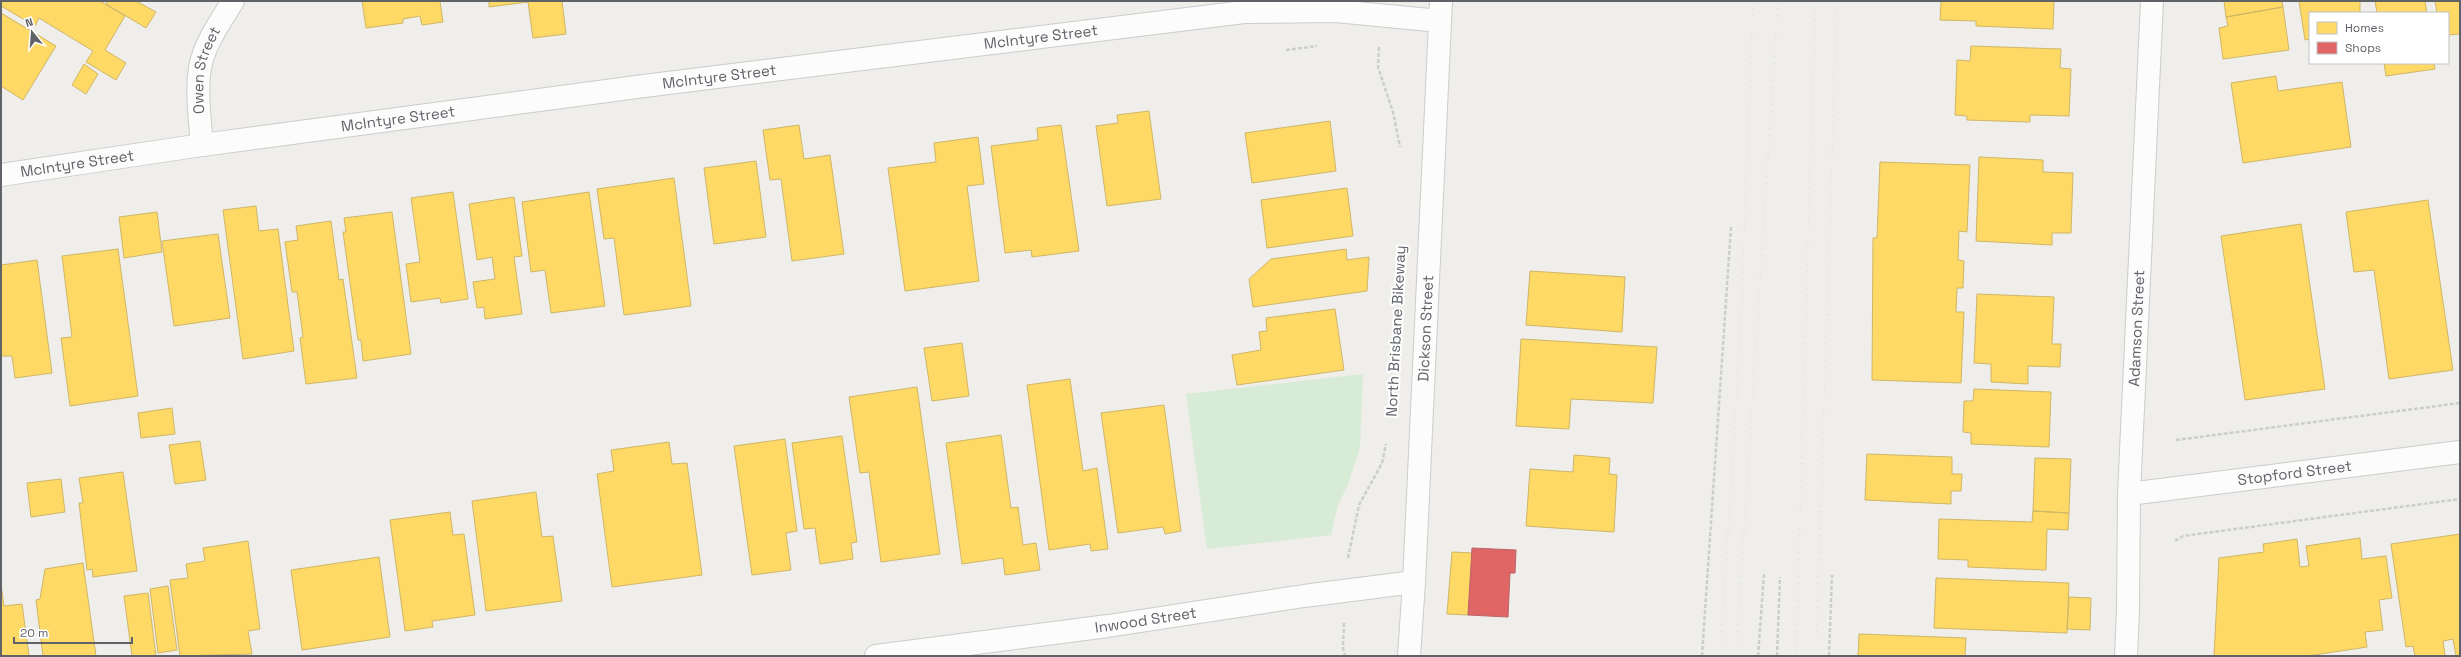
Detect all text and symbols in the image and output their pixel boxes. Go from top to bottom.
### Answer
north arrow [12,12,52,52]
legend [2309,12,2449,64]
text: N [24,15,35,30]
street label: McIntyre Street [983,20,1099,53]
text: Homes [2345,20,2384,36]
street label: Owen Street [188,23,224,115]
text: Shops [2345,40,2381,56]
street label: McIntyre Street [661,60,777,93]
street label: McIntyre Street [340,101,456,135]
street label: McIntyre Street [19,145,135,181]
street label: North Brisbane Bikeway [1382,245,1409,417]
street label: Adamson Street [2124,269,2148,387]
street label: Dickson Street [1413,275,1437,382]
street label: Stopford Street [2236,456,2353,489]
street label: Inwood Street [1094,603,1198,637]
scale bar [14,619,132,645]
text: 20 m [20,625,48,641]

